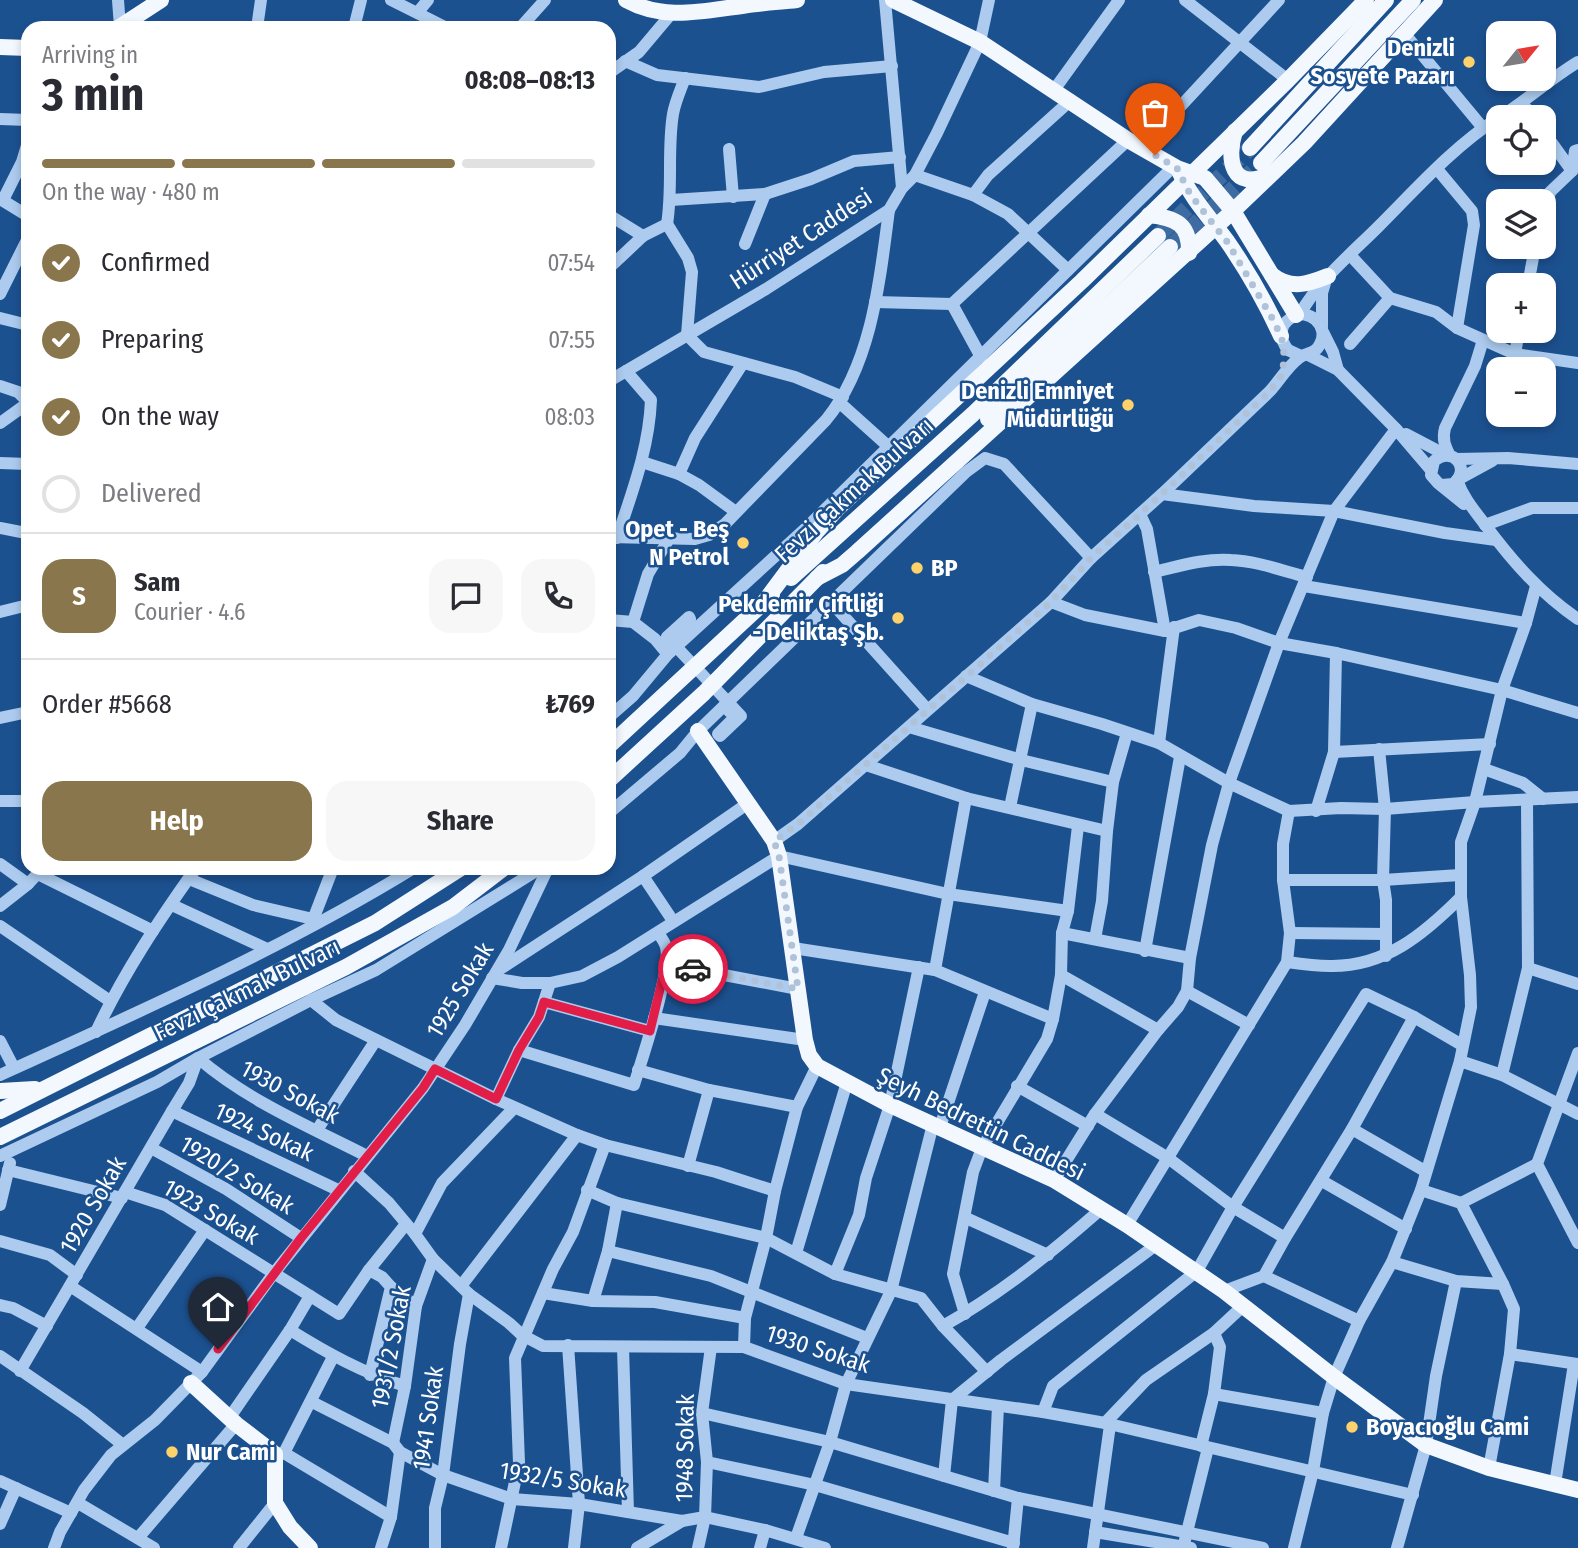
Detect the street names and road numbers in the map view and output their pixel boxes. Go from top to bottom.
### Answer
street label: Hürriyet Caddesi [725,183,877,295]
street label: Fevzi Çakmak Bulvarı [769,412,939,568]
street label: Fevzi Çakmak Bulvarı [149,933,345,1047]
street label: 1925 Sokak [421,937,500,1043]
street label: 1930 Sokak [236,1054,345,1130]
street label: Şeyh Bedrettin Caddesi [873,1062,1089,1186]
street label: 1924 Sokak [210,1097,319,1167]
street label: 1920/2 Sokak [175,1130,300,1221]
street label: 1920 Sokak [54,1151,132,1259]
street label: 1923 Sokak [158,1173,265,1251]
street label: 1931/2 Sokak [365,1282,417,1411]
street label: 1930 Sokak [762,1319,874,1379]
street label: 1941 Sokak [407,1364,449,1472]
street label: 1948 Sokak [670,1393,700,1502]
street label: 1932/5 Sokak [498,1456,629,1504]

